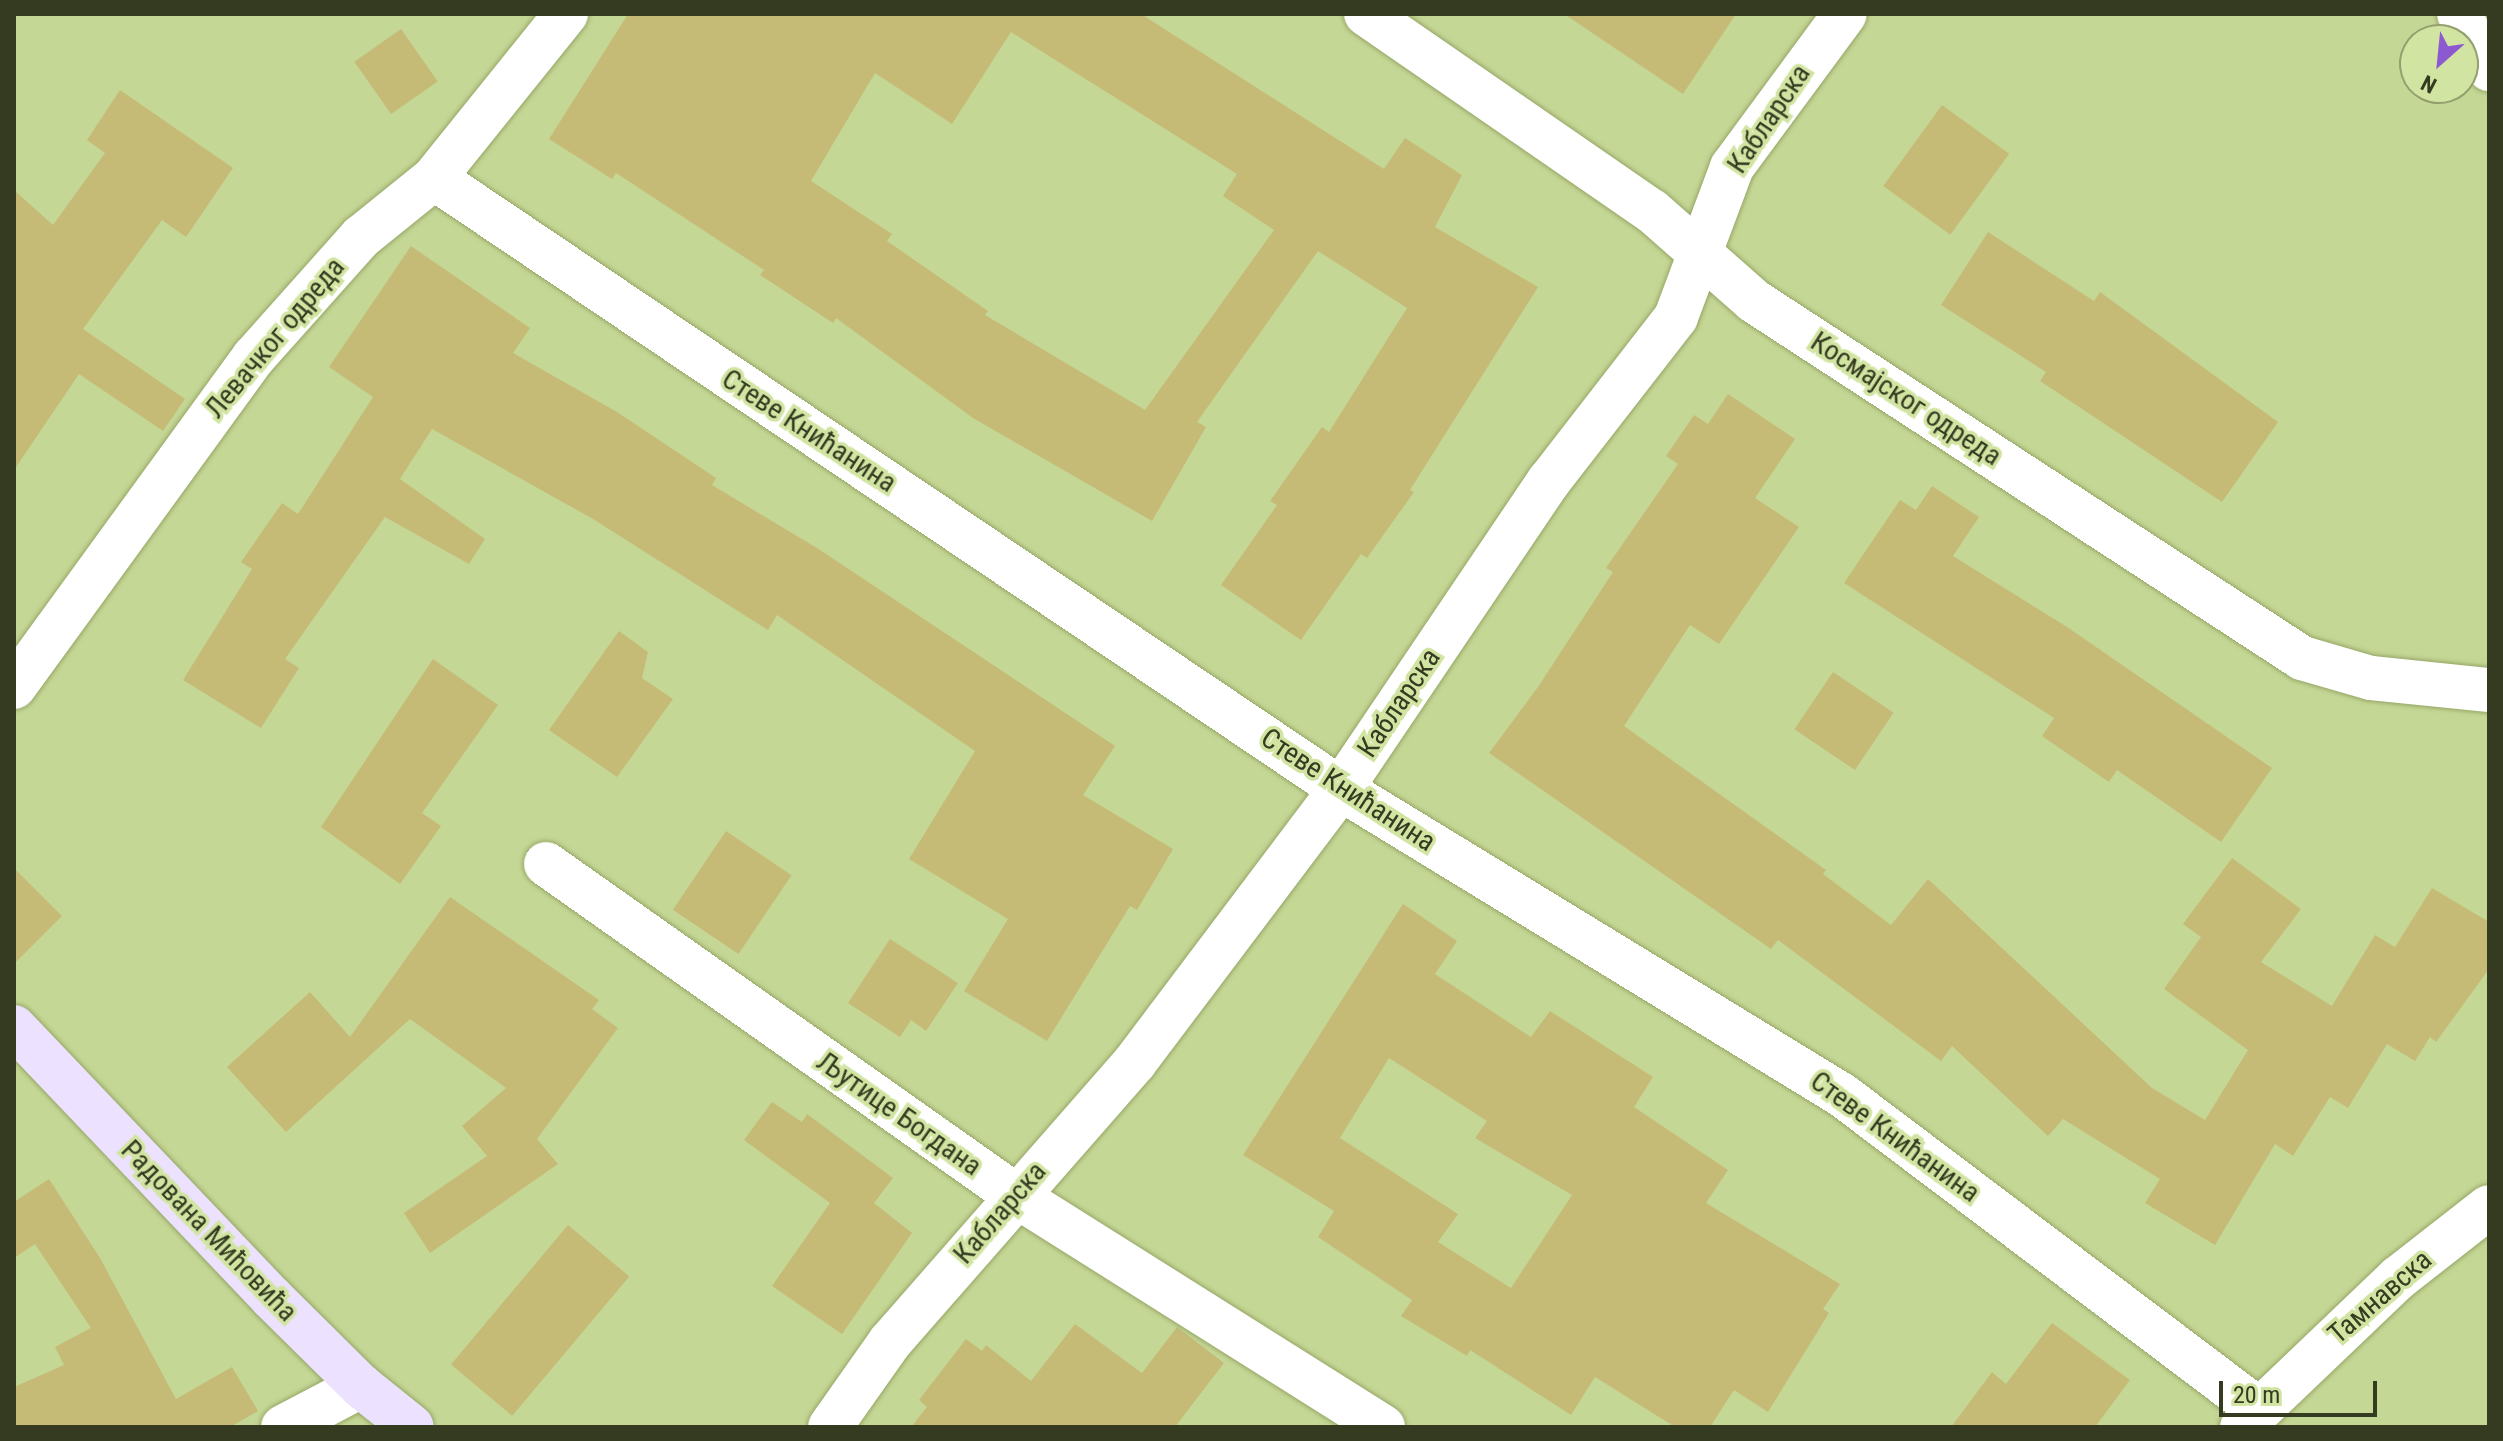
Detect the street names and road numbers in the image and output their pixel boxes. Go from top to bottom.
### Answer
street label: Кабларска [1720,58,1818,180]
street label: Левачког одреда [198,251,352,425]
street label: Космајског одреда [1804,325,2008,473]
street label: Стеве Книћанина [716,362,902,500]
street label: Кабларска [1350,642,1448,764]
street label: Стеве Книћанина [1255,721,1441,859]
street label: Љутице Богдана [810,1045,988,1183]
street label: Стеве Книћанина [1804,1064,1986,1210]
street label: Радована Мићовића [114,1134,304,1328]
street label: Кабларска [947,1155,1053,1271]
street label: Тамнавска [2321,1243,2439,1351]

